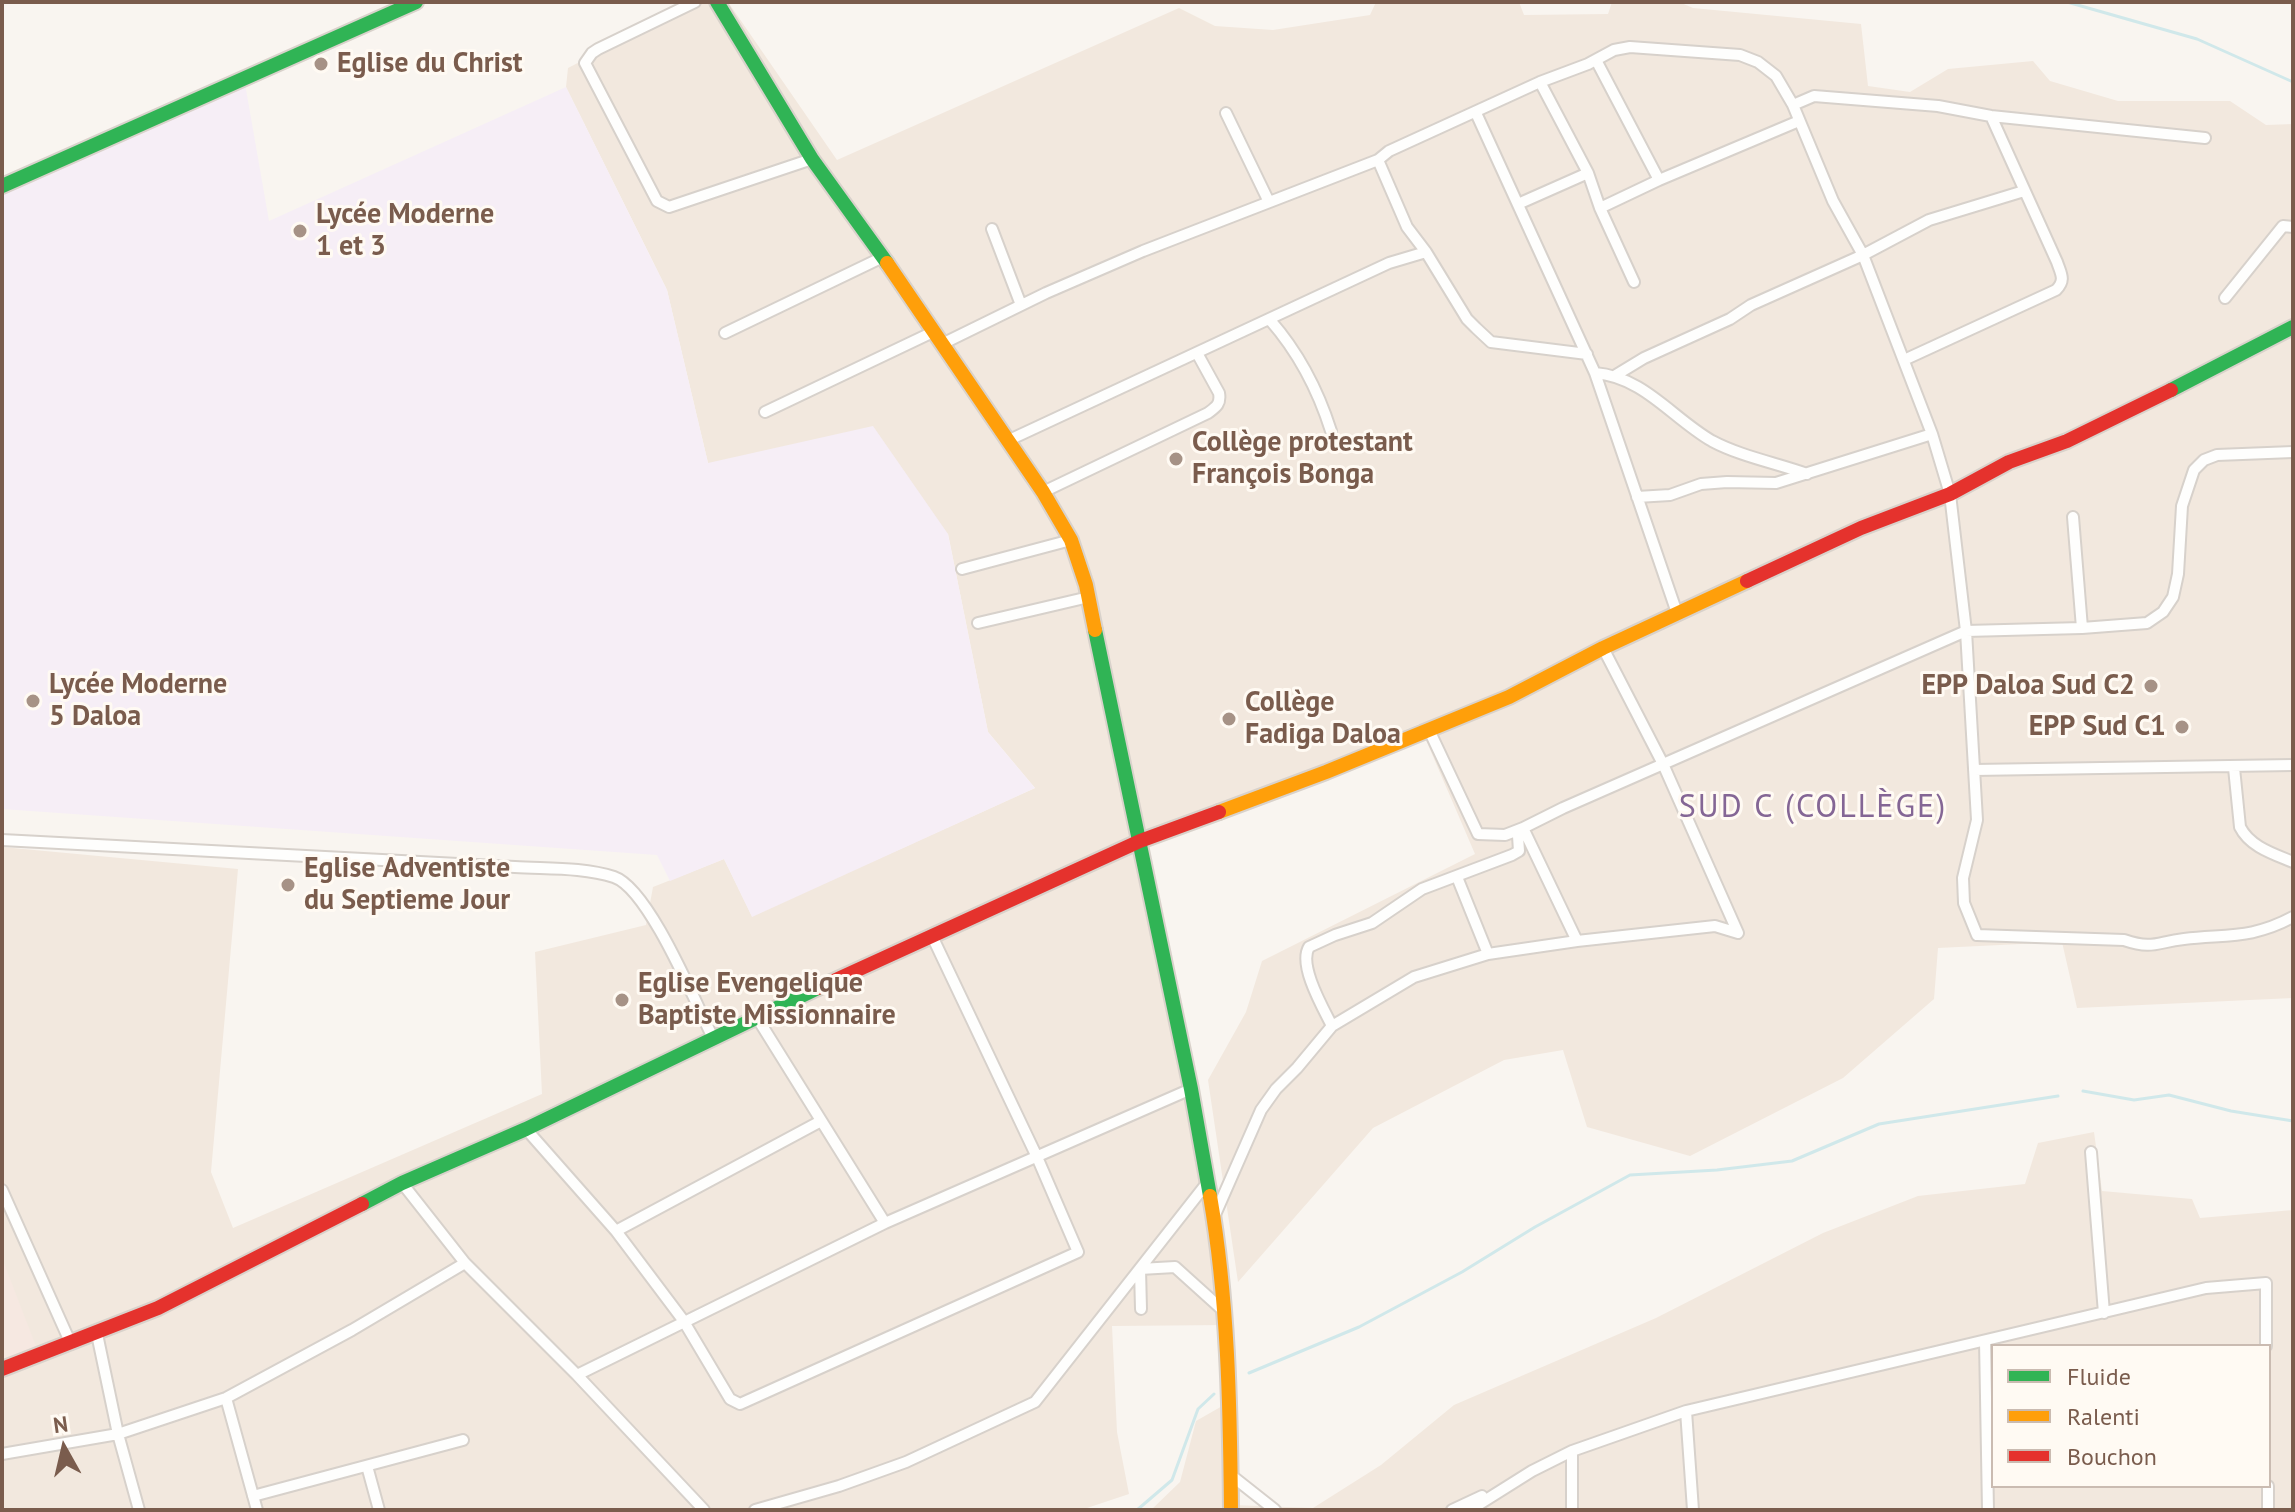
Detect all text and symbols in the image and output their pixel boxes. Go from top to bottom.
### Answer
place label: Eglise du Christ [337,47,523,81]
marker: Eglise du Christ [312,55,330,73]
place label: Lycée Moderne 1 et 3 [316,198,494,264]
marker: Lycée Moderne 1 et 3 [291,222,309,240]
place label: Collège protestant François Bonga [1192,426,1413,492]
marker: Collège protestant François Bonga [1167,450,1185,468]
place label: Lycée Moderne 5 Daloa [49,668,227,734]
place label: EPP Daloa Sud C2 [1921,669,2135,703]
marker: EPP Daloa Sud C2 [2142,677,2160,695]
place label: Collège Fadiga Daloa [1245,686,1401,752]
marker: Lycée Moderne 5 Daloa [24,692,42,710]
marker: Collège Fadiga Daloa [1220,710,1238,728]
place label: EPP Sud C1 [2029,710,2166,744]
marker: EPP Sud C1 [2173,718,2191,736]
district label: SUD C (COLLÈGE) [1679,789,1947,827]
place label: Eglise Adventiste du Septieme Jour [304,852,510,918]
marker: Eglise Adventiste du Septieme Jour [279,876,297,894]
place label: Eglise Evengelique Baptiste Missionnaire [638,967,896,1033]
marker: Eglise Evengelique Baptiste Missionnaire [613,991,631,1009]
legend [1991,1344,2271,1488]
text: Fluide [2067,1361,2131,1392]
text: Ralenti [2067,1401,2140,1432]
north arrow [24,1408,104,1488]
text: N [52,1409,70,1439]
text: Bouchon [2067,1441,2157,1472]

